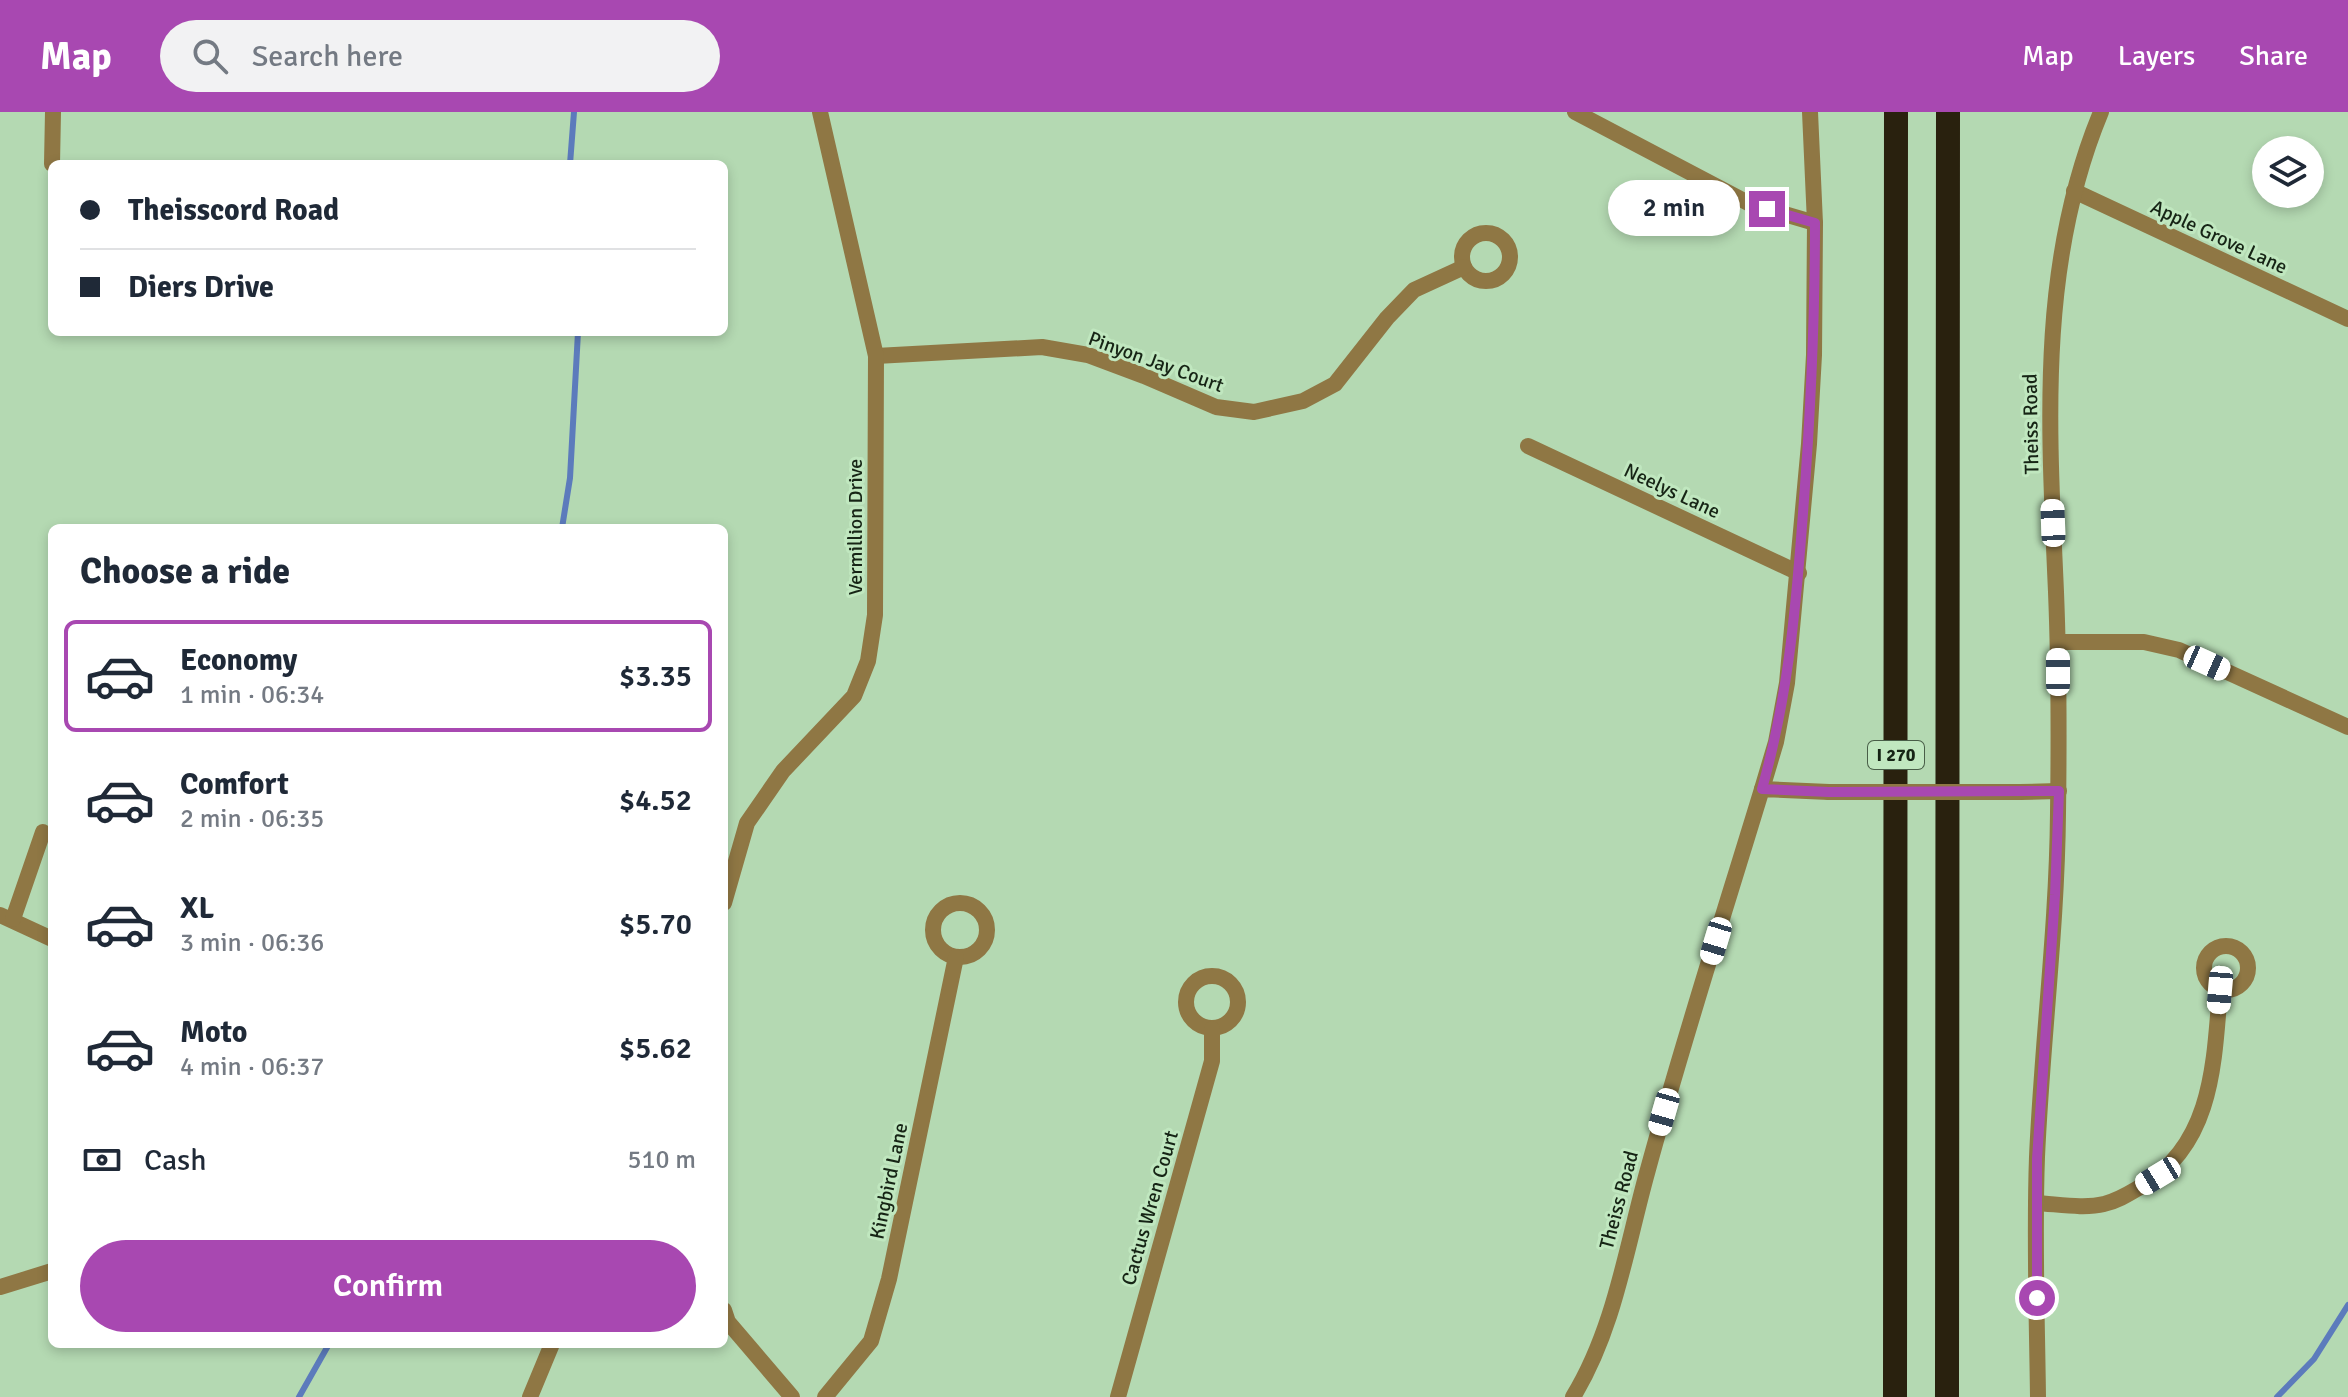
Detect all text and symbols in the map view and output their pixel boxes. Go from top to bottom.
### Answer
search box [160,20,720,92]
text: Map [40,33,112,80]
icon: search [188,34,232,78]
text: Search here [252,38,403,75]
text: Map [2022,39,2074,73]
text: Layers [2118,39,2195,73]
text: Share [2239,39,2308,73]
map controls [2252,136,2324,208]
button: layers [2252,136,2324,208]
callout: 2 min [1607,181,1739,237]
route end [1749,191,1785,227]
text: Theisscord Road [128,192,339,229]
text: 2 min [1643,192,1705,224]
street label: Apple Grove Lane [2147,194,2291,280]
text: Diers Drive [128,269,274,306]
street label: Pinyon Jay Court [1085,326,1227,398]
street label: Theiss Road [2018,373,2044,475]
street label: Neelys Lane [1620,458,1724,524]
street label: Vermillion Drive [843,459,868,595]
car [2040,499,2066,547]
text: Choose a ride [80,549,290,594]
icon: car [84,640,156,712]
text: Economy [180,642,297,679]
car [2180,642,2234,684]
car [2046,648,2070,696]
text: $3.35 [619,658,692,695]
text: 1 min · 06:34 [180,679,324,711]
road number: I 270 [1868,741,1924,769]
icon: car [84,764,156,836]
text: Comfort [180,766,289,803]
text: $4.52 [619,782,692,819]
text: 2 min · 06:35 [180,803,324,835]
icon: car [84,888,156,960]
text: XL [180,890,214,927]
text: $5.70 [619,906,692,943]
car [1698,915,1734,967]
text: 3 min · 06:36 [180,927,324,959]
car [2206,965,2234,1015]
icon: car [84,1012,156,1084]
text: Moto [180,1014,247,1051]
text: $5.62 [619,1030,692,1067]
text: 4 min · 06:37 [180,1051,324,1083]
car [1646,1086,1682,1138]
street label: Kingbird Lane [864,1121,914,1241]
street label: Cactus Wren Court [1116,1128,1184,1288]
icon: cash [80,1138,124,1182]
text: Cash [144,1142,207,1179]
text: 510 m [627,1144,696,1176]
street label: Theiss Road [1594,1148,1644,1252]
car [2131,1153,2185,1199]
button: Confirm [80,1240,696,1332]
route start [2019,1280,2055,1316]

